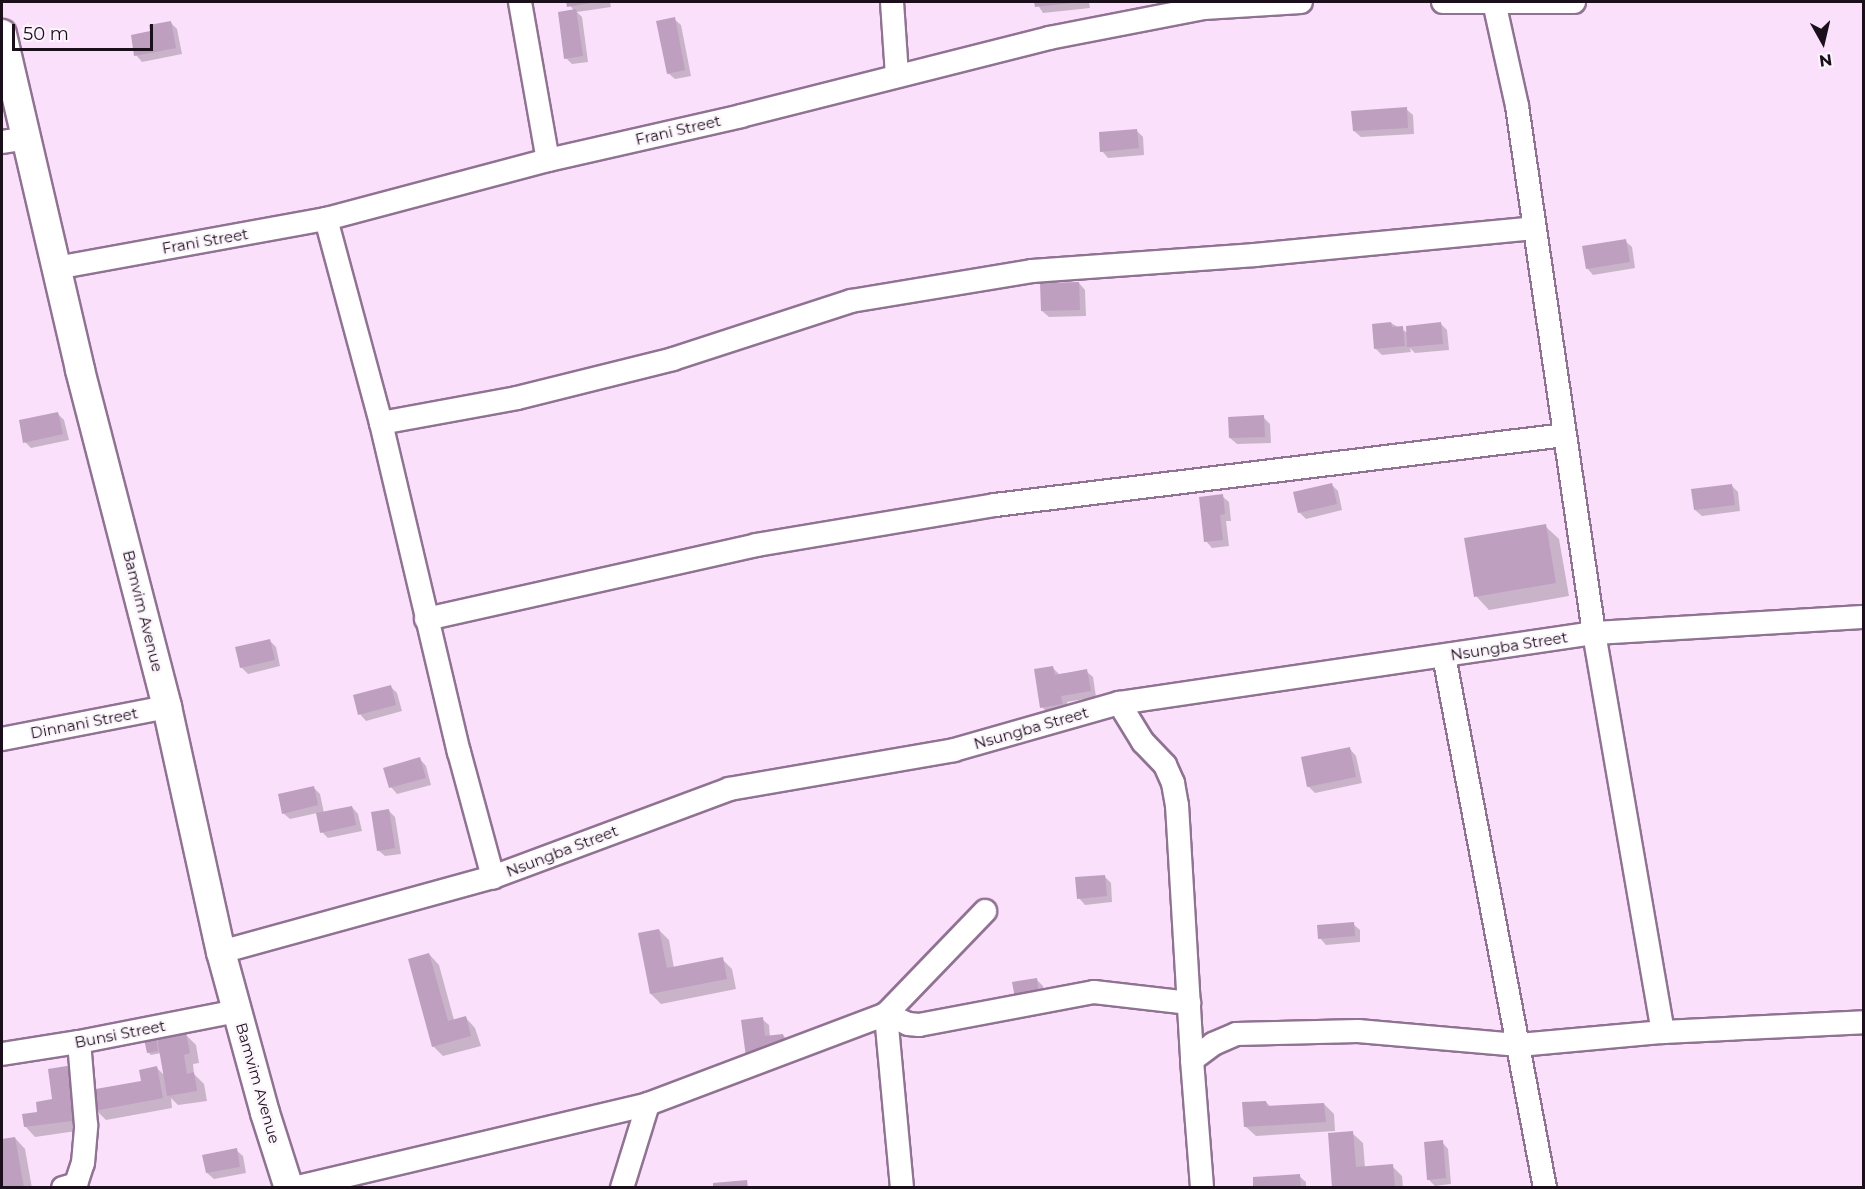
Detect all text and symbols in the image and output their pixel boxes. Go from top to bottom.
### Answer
scale bar [15,12,156,50]
north arrow [1793,12,1853,72]
text: 50 m [23,23,69,45]
text: N [1818,50,1833,71]
street label: Frani Street [634,111,722,149]
street label: Frani Street [161,225,249,257]
street label: Bamvim Avenue [119,548,167,674]
street label: Nsungba Street [1449,628,1569,664]
street label: Nsungba Street [972,703,1090,753]
street label: Dinnani Street [29,704,139,742]
street label: Nsungba Street [504,821,620,881]
street label: Bunsi Street [73,1016,167,1052]
street label: Bamvim Avenue [232,1021,284,1145]

